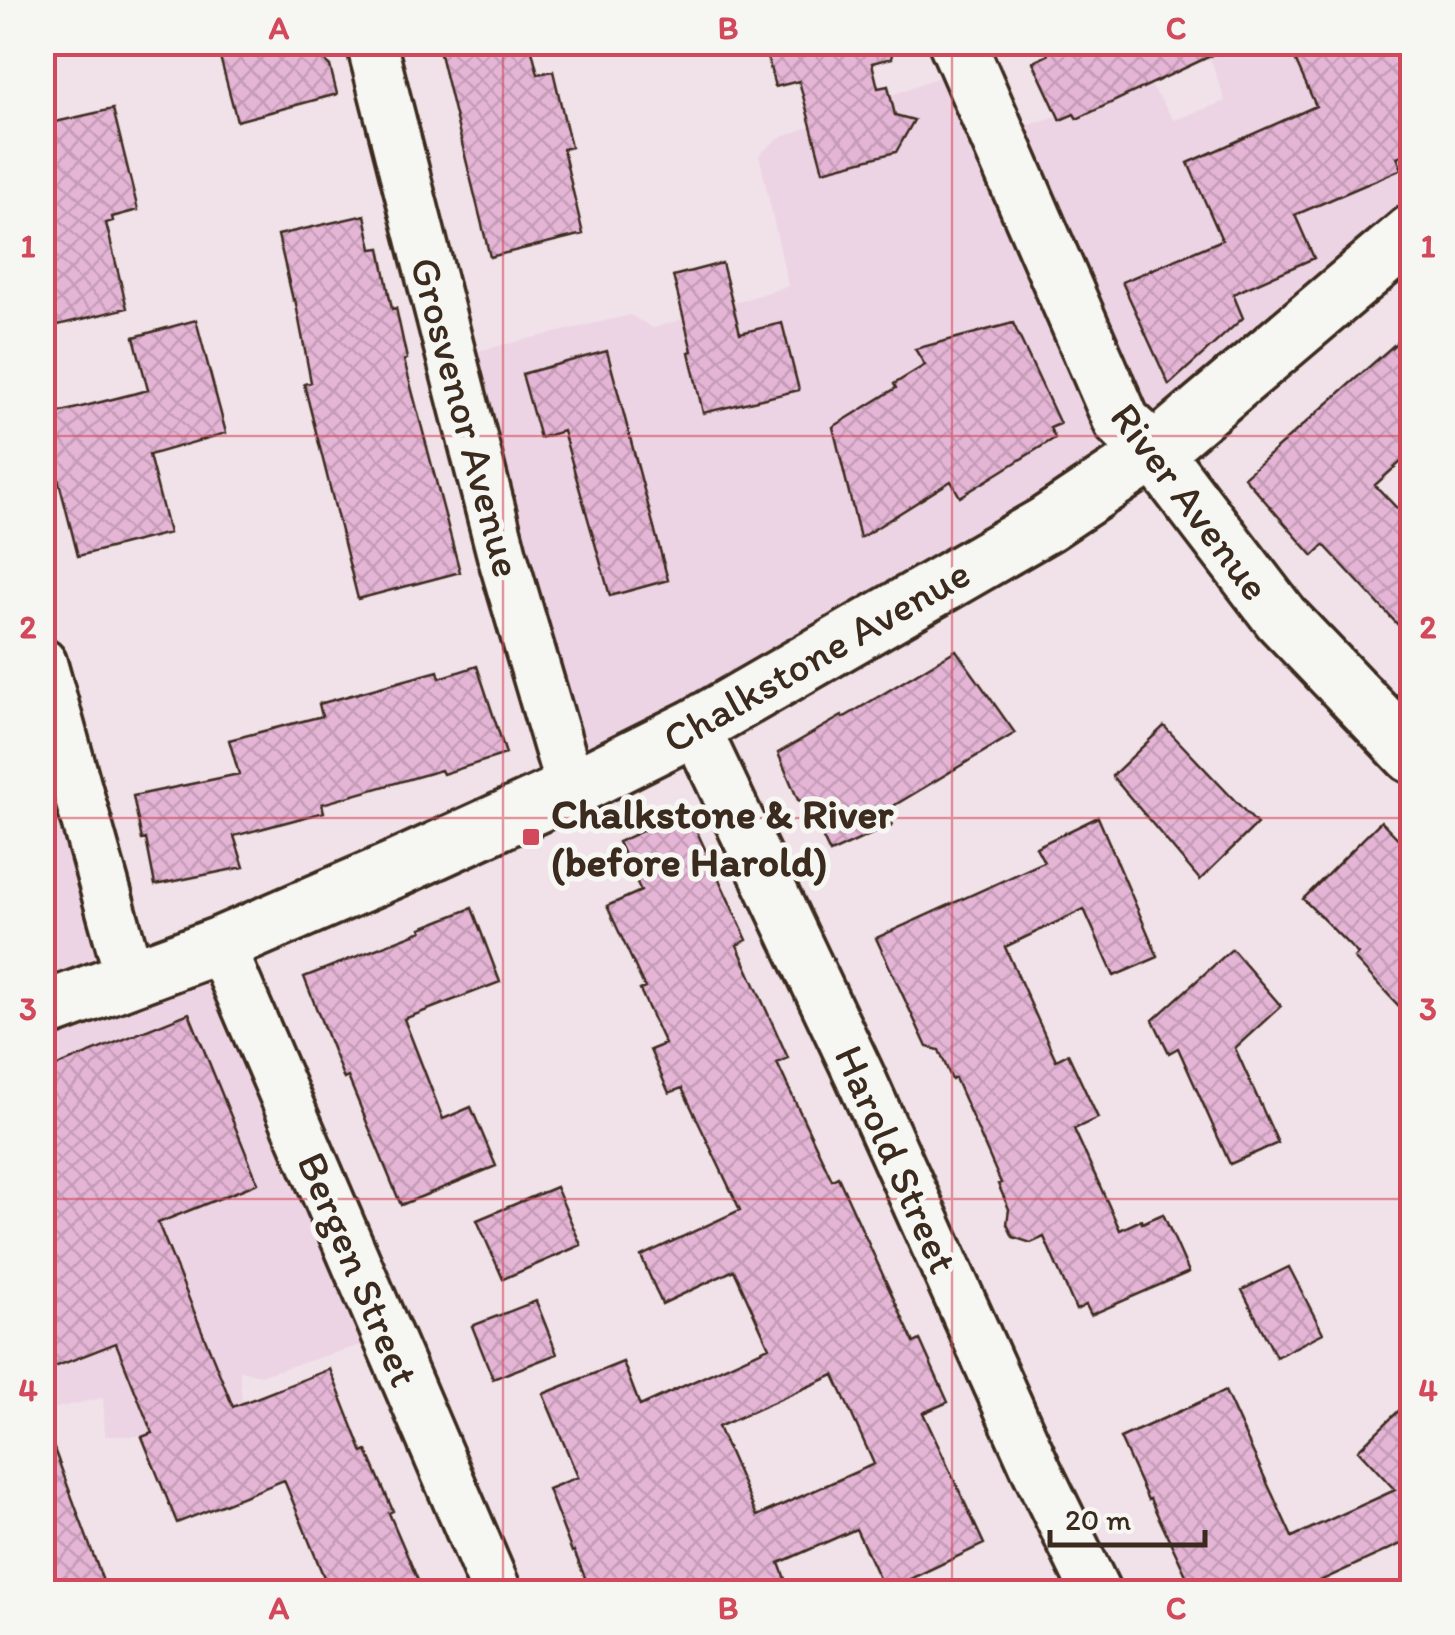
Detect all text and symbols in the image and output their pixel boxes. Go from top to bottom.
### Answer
text: A [268,9,290,47]
text: B [718,9,738,47]
text: C [1166,9,1186,47]
text: 1 [21,227,36,265]
text: 1 [1421,227,1436,265]
street label: Grosvenor Avenue [399,252,534,583]
street label: River Avenue [1100,392,1281,610]
street label: Chalkstone Avenue [654,547,979,764]
text: 2 [20,608,37,646]
text: 2 [1420,608,1437,646]
place label: Chalkstone & River (before Harold) [551,788,894,887]
marker: Chalkstone & River (before Harold) [520,826,542,848]
text: 3 [19,990,37,1028]
text: 3 [1419,990,1437,1028]
street label: Harold Street [824,1037,969,1281]
street label: Bergen Street [286,1144,431,1394]
text: 4 [18,1371,38,1409]
text: 4 [1418,1371,1438,1409]
scale bar [1050,1485,1205,1547]
text: 20 m [1065,1501,1131,1538]
text: A [268,1589,290,1627]
text: B [718,1589,738,1627]
text: C [1166,1589,1186,1627]

